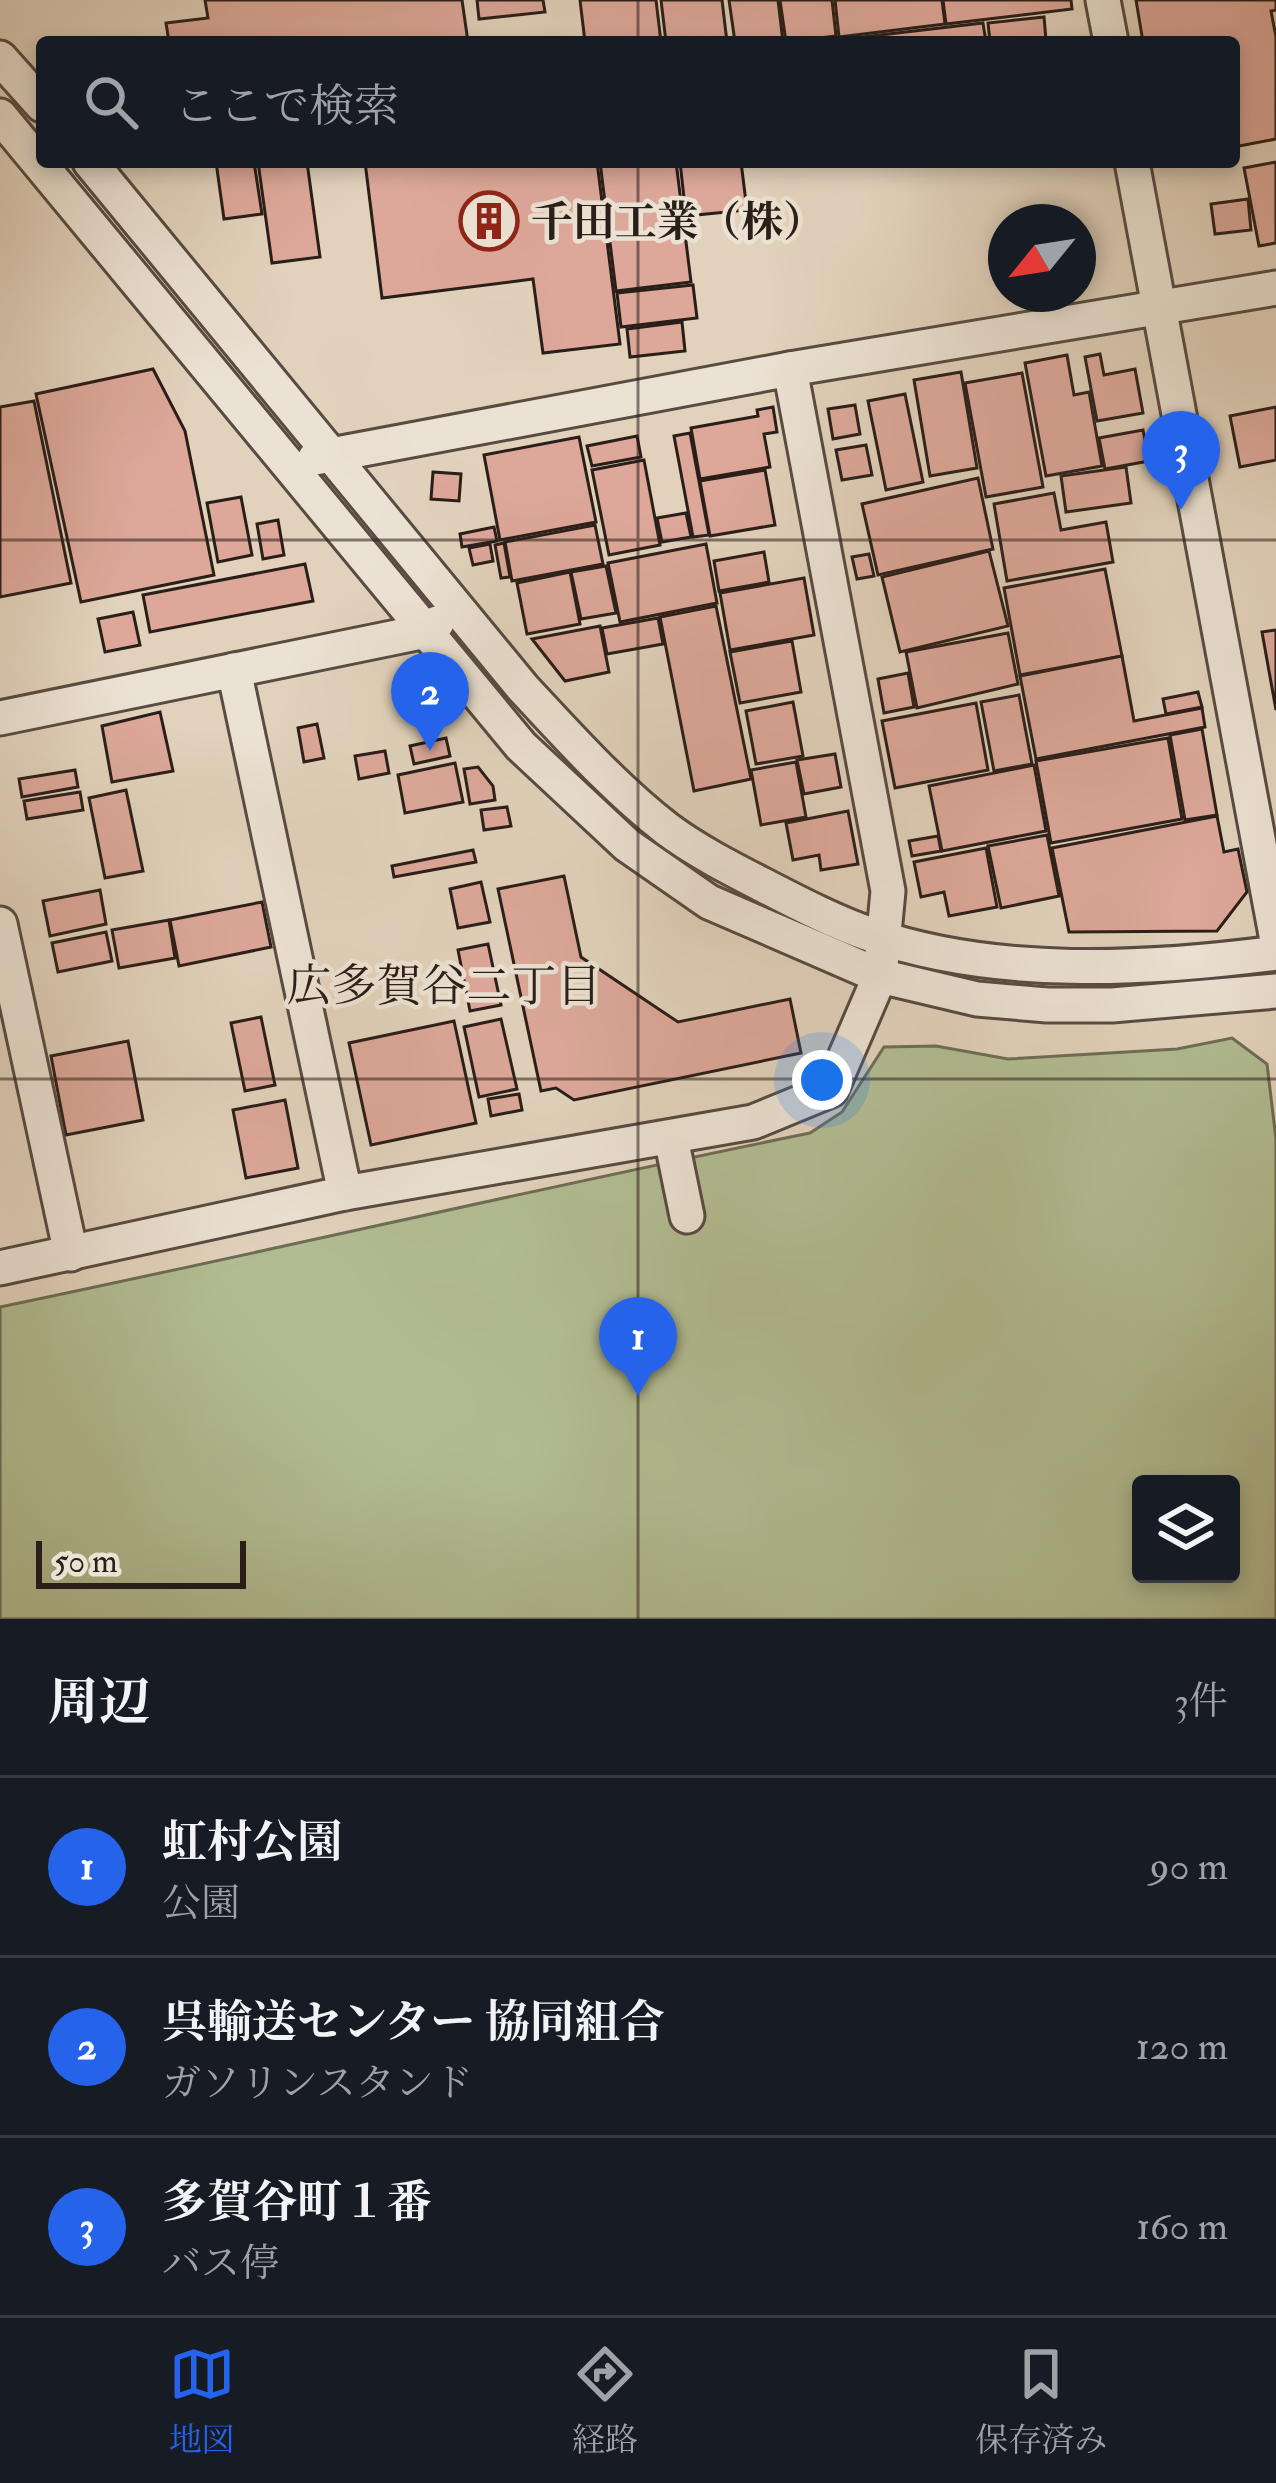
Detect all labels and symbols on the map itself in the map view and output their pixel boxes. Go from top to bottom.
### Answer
building icon: 千田工業（株） [458,190,520,252]
place label: 千田工業（株） [531,197,825,249]
north arrow [988,204,1096,312]
pin: 3 [1142,411,1220,510]
pin: 2 [391,652,469,751]
district label: 広多賀谷二丁目 [286,959,602,1015]
your location [792,1050,852,1110]
pin: 1 [599,1297,677,1396]
scale bar [36,1535,246,1588]

